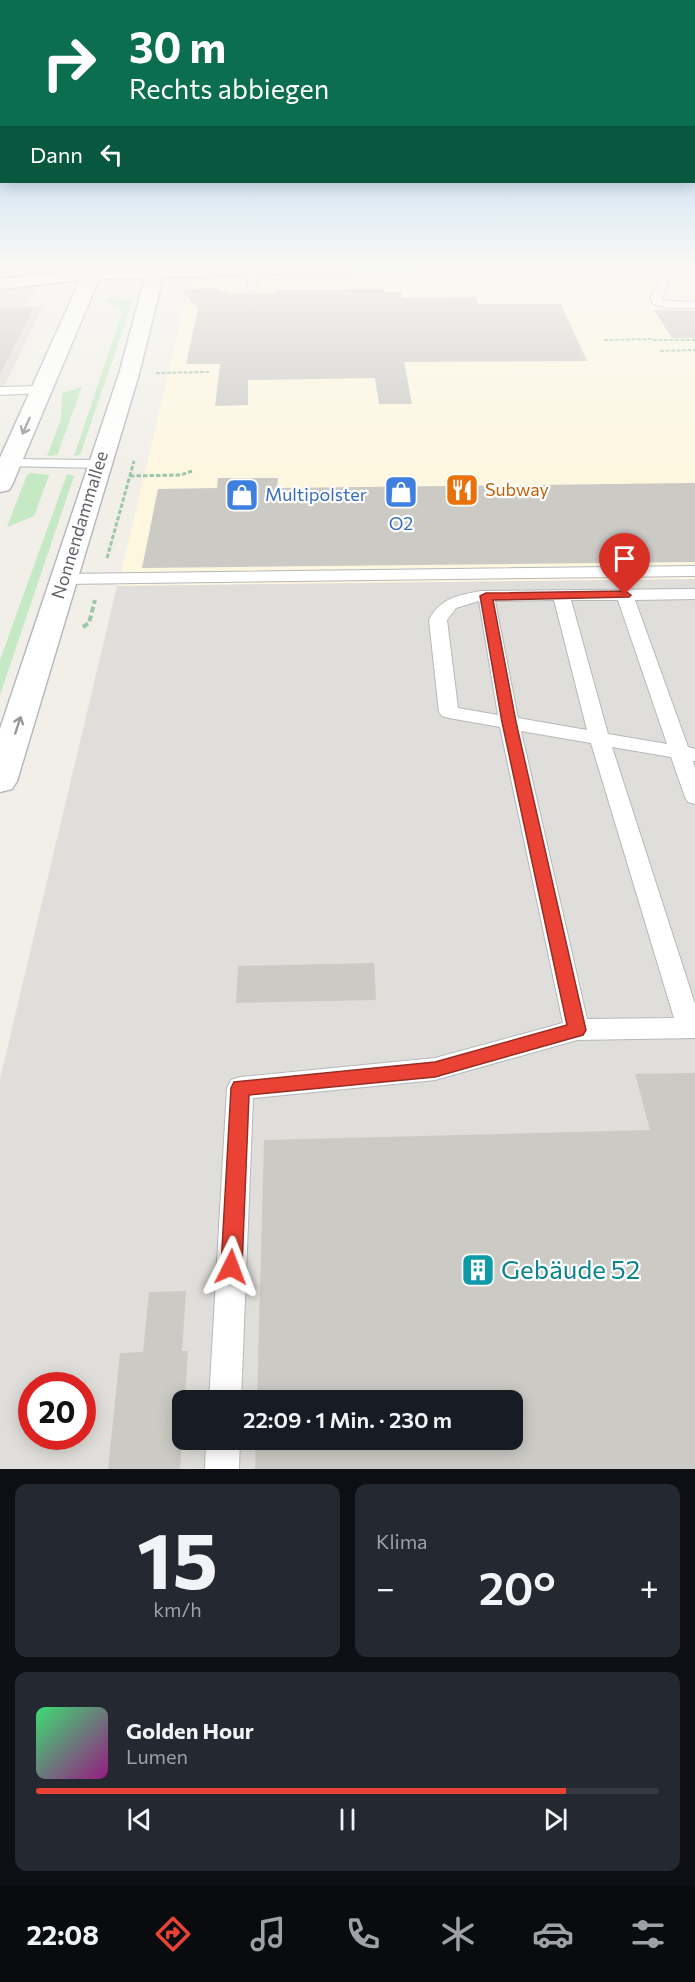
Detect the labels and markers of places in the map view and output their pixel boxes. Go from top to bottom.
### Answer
restaurant icon: Subway [444,472,480,508]
shop icon: O2 [383,474,419,510]
shop icon: Multipolster [224,477,260,513]
place label: Subway [485,478,549,500]
place label: Multipolster [265,483,367,505]
place label: O2 [389,512,413,534]
pin [599,533,650,595]
building icon: Gebäude 52 [460,1252,496,1288]
place label: Gebäude 52 [501,1253,640,1284]

